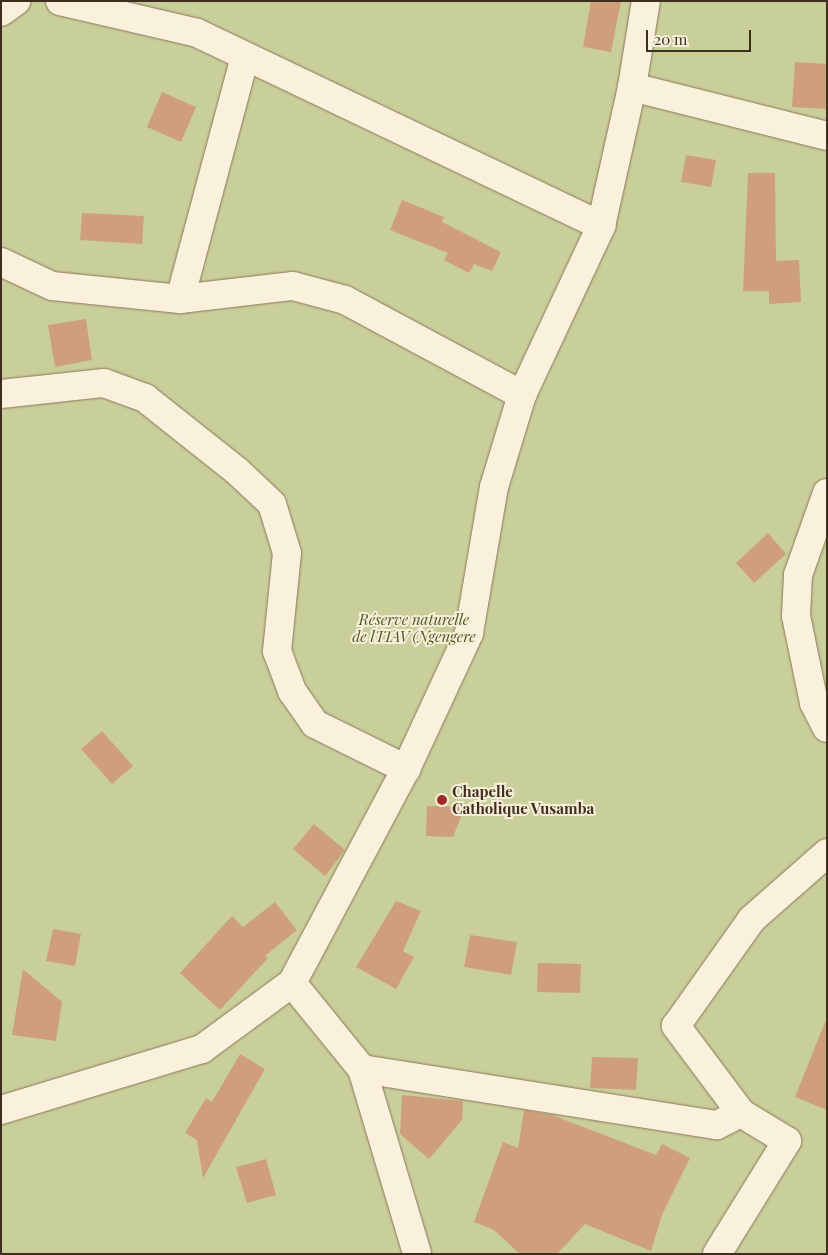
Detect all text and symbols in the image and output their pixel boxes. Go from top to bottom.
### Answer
scale bar [648,20,753,52]
text: 20 m [654,29,687,49]
park label: Réserve naturelle de l'ITAV (Ngengere [352,610,476,645]
place label: Chapelle Catholique Vusamba [452,782,595,817]
marker: Chapelle Catholique Vusamba [436,794,448,806]

